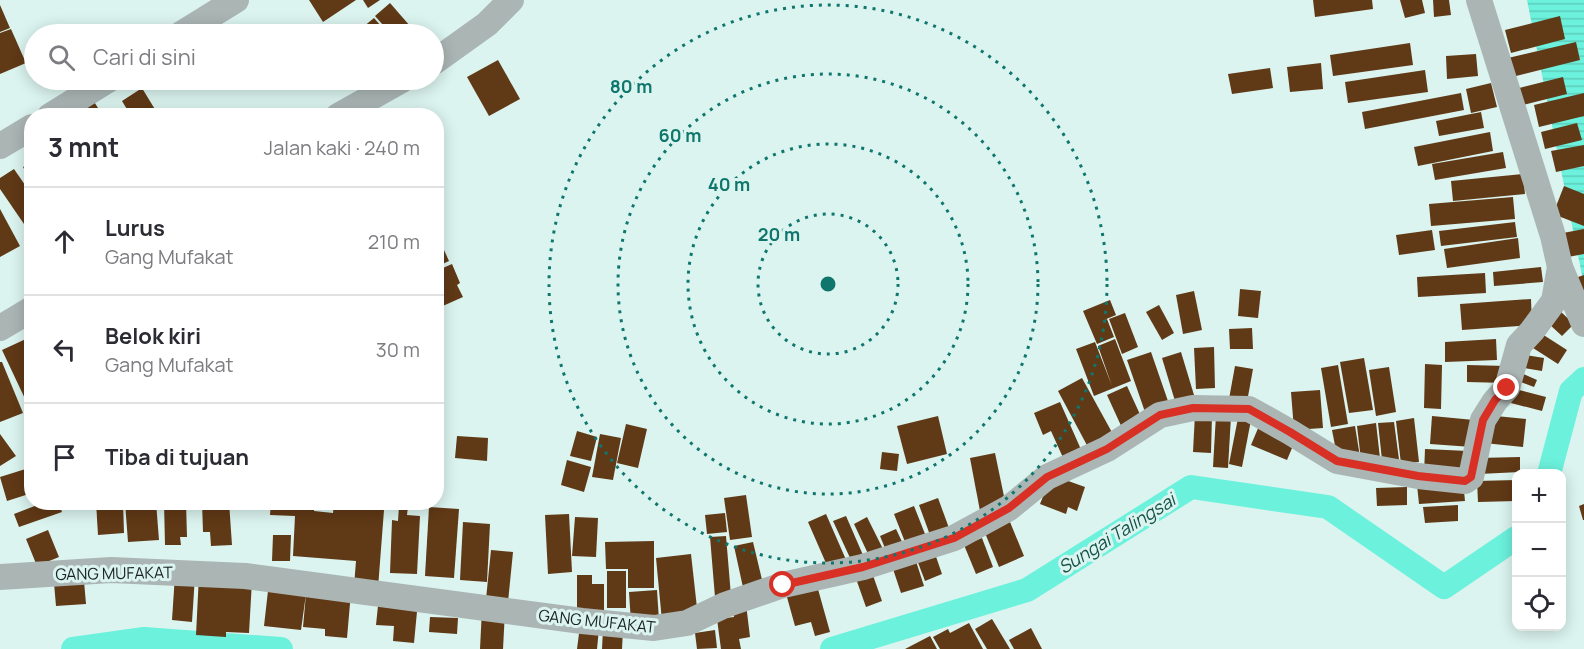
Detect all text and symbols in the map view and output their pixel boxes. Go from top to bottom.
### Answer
search box [24,24,444,90]
icon: search [45,41,78,74]
text: Cari di sini [93,42,196,72]
text: 80 m [610,74,652,98]
text: 60 m [659,123,701,147]
text: 3 mnt [48,129,119,165]
text: Jalan kaki · 240 m [264,134,420,161]
text: 40 m [708,172,750,196]
text: Lurus [105,213,165,243]
text: 20 m [758,222,800,246]
icon: ahead [48,225,81,258]
text: 210 m [368,228,420,255]
text: Gang Mufakat [105,243,234,270]
centre of rings [818,274,838,294]
text: Belok kiri [105,321,201,351]
icon: left [48,333,81,366]
text: 30 m [376,336,420,363]
text: Gang Mufakat [105,351,234,378]
route end [1493,374,1519,400]
icon: arrive [48,441,81,474]
text: Tiba di tujuan [105,442,249,472]
map controls [1512,469,1566,631]
button: + [1512,469,1566,523]
water label: Sungai Talingsai [1053,486,1182,579]
button: − [1512,523,1566,577]
street label: GANG MUFAKAT [55,561,173,585]
route start [769,571,795,597]
button: locate [1512,577,1566,631]
street label: GANG MUFAKAT [537,604,657,638]

